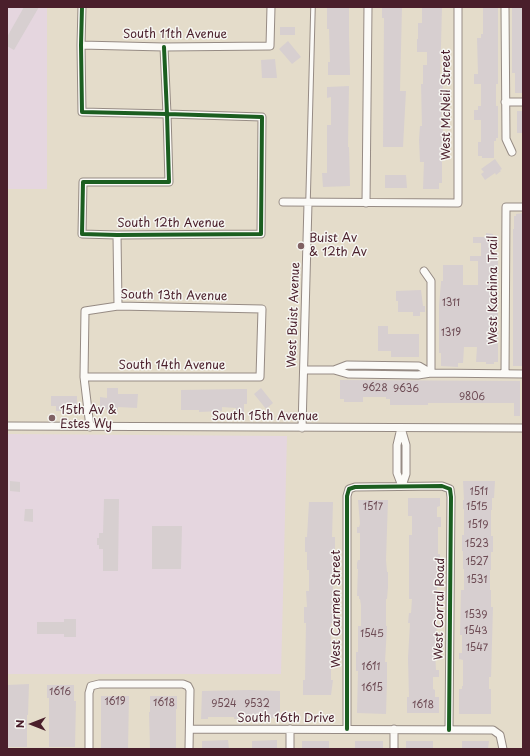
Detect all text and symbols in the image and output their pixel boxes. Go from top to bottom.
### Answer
street label: South 11th Avenue [123,28,227,42]
street label: West McNeil Street [440,50,454,160]
street label: South 12th Avenue [117,217,225,231]
place label: Buist Av & 12th Av [309,232,367,260]
street label: West Kachina Trail [487,236,501,344]
marker: Buist Av & 12th Av [296,241,306,251]
street label: West Buist Avenue [285,262,303,368]
street label: South 13th Avenue [121,288,227,304]
house number: 1311 [442,297,460,309]
house number: 1319 [441,327,461,339]
street label: South 14th Avenue [119,359,225,373]
house number: 9628 [362,382,388,394]
house number: 9636 [393,383,419,395]
house number: 9806 [459,391,485,403]
place label: 15th Av & Estes Wy [60,404,117,432]
street label: South 15th Avenue [212,410,318,424]
marker: 15th Av & Estes Wy [47,413,57,423]
house number: 1511 [470,486,488,498]
house number: 1517 [363,501,383,513]
house number: 1515 [466,501,488,513]
house number: 1519 [468,519,488,531]
house number: 1523 [465,538,489,550]
street label: West Carmen Street [330,550,344,668]
house number: 1527 [466,556,488,568]
street label: West Corral Road [432,558,448,660]
house number: 1531 [467,574,487,586]
house number: 1539 [465,609,487,621]
house number: 1543 [464,625,488,637]
house number: 1545 [360,628,384,640]
house number: 1547 [466,642,488,654]
house number: 1611 [362,661,380,673]
house number: 1615 [361,682,383,694]
house number: 1616 [49,686,71,698]
house number: 1619 [104,696,126,708]
house number: 1618 [153,697,175,709]
house number: 9524 [211,698,237,710]
house number: 9532 [244,698,270,710]
house number: 1618 [412,699,434,711]
north arrow [12,704,52,744]
street label: South 16th Drive [237,712,335,726]
text: N [11,720,28,728]

